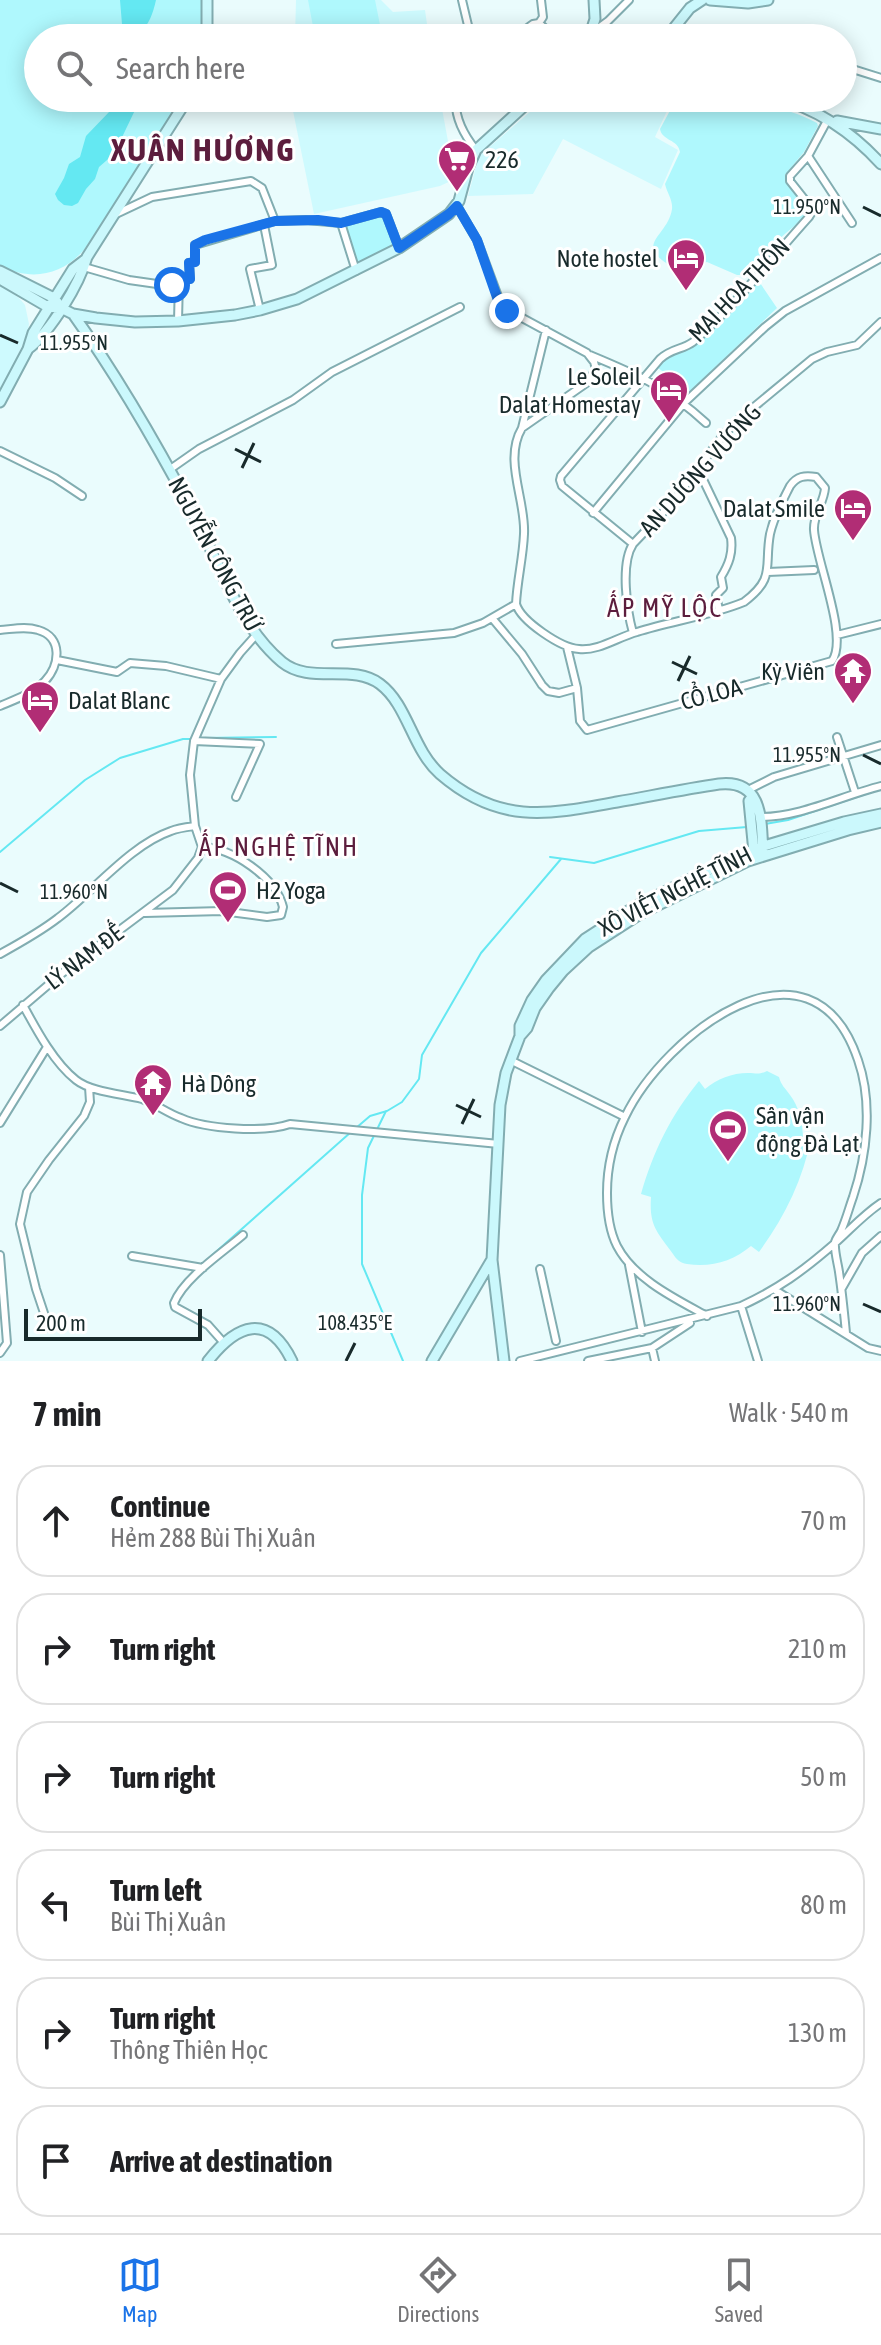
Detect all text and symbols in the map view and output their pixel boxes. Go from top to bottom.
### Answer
search box [24,24,857,112]
icon: search [52,46,96,90]
text: Search here [116,51,245,85]
district label: XUÂN HƯƠNG [110,131,295,168]
supermarket icon: 226 [436,138,478,193]
place label: 226 [485,146,519,173]
text: 11.950°N [773,195,841,218]
street label: MAI HOA THÔN [683,233,795,347]
hotel icon: Note hostel [665,237,707,292]
place label: Note hostel [556,245,659,272]
route start [154,267,190,303]
route end [489,293,525,329]
text: 11.955°N [40,331,108,354]
place label: Le Soleil Dalat Homestay [499,363,642,418]
hotel icon: Le Soleil Dalat Homestay [648,369,690,424]
street label: AN DƯƠNG VƯƠNG [634,399,766,541]
street label: NGUYỄN CÔNG TRỨ [163,471,270,636]
hotel icon: Dalat Smile [832,487,874,542]
place label: Dalat Smile [723,495,825,522]
district label: ẤP MỸ LỘC [607,590,723,623]
temple icon: Kỳ Viên [832,650,874,705]
place label: Kỳ Viên [761,658,825,685]
street label: CỔ LOA [676,668,745,715]
hotel icon: Dalat Blanc [19,679,61,734]
place label: Dalat Blanc [68,687,170,714]
text: 11.955°N [773,743,841,766]
district label: ẤP NGHỆ TĨNH [199,829,359,862]
street label: XÔ VIẾT NGHỆ TĨNH [592,838,756,941]
sports icon: H2 Yoga [207,869,249,924]
place label: H2 Yoga [256,877,326,904]
text: 11.960°N [40,880,108,903]
street label: LÝ NAM ĐẾ [38,917,128,995]
temple icon: Hà Dông [132,1062,174,1117]
place label: Hà Dông [181,1070,257,1097]
place label: Sân vận động Đà Lạt [756,1102,859,1157]
sports icon: Sân vận động Đà Lạt [707,1108,749,1163]
text: 11.960°N [773,1292,841,1315]
scale bar [24,1305,202,1341]
text: 200 m [36,1310,86,1336]
text: 108.435°E [318,1311,392,1334]
text: 7 min [32,1394,101,1433]
text: Walk · 540 m [729,1398,849,1428]
text: Continue [110,1489,210,1523]
icon: ahead [34,1499,78,1543]
text: 70 m [800,1506,847,1536]
text: Hẻm 288 Bùi Thị Xuân [110,1523,316,1553]
icon: right [34,1627,78,1671]
text: Turn right [110,1632,216,1666]
text: 210 m [788,1634,847,1664]
icon: right [34,1755,78,1799]
text: Turn right [110,1760,216,1794]
text: 50 m [800,1762,847,1792]
text: Turn left [110,1873,202,1907]
icon: left [34,1883,78,1927]
text: 80 m [800,1890,847,1920]
text: Bùi Thị Xuân [110,1907,226,1937]
text: Turn right [110,2001,216,2035]
icon: right [34,2011,78,2055]
text: 130 m [788,2018,847,2048]
text: Thông Thiên Học [110,2035,267,2065]
icon: arrive [34,2139,78,2183]
text: Arrive at destination [110,2144,332,2178]
tab: Map [118,2253,162,2327]
tab: Directions [397,2253,479,2327]
tab: Saved [715,2253,763,2327]

